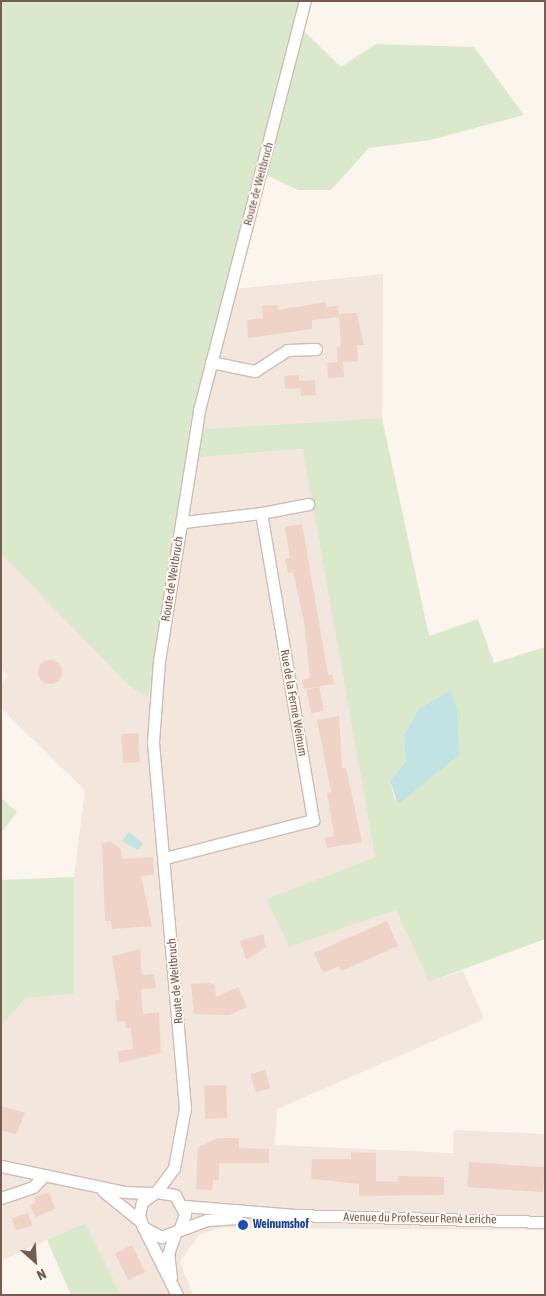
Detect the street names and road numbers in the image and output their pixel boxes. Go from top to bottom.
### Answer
street label: Route de Weitbruch [241,141,277,227]
street label: Route de Weitbruch [159,535,187,623]
street label: Rue de la Ferme Weinum [277,648,309,758]
street label: Route de Weitbruch [165,938,187,1024]
street label: Avenue du Professeur René Leriche [343,1210,497,1228]

